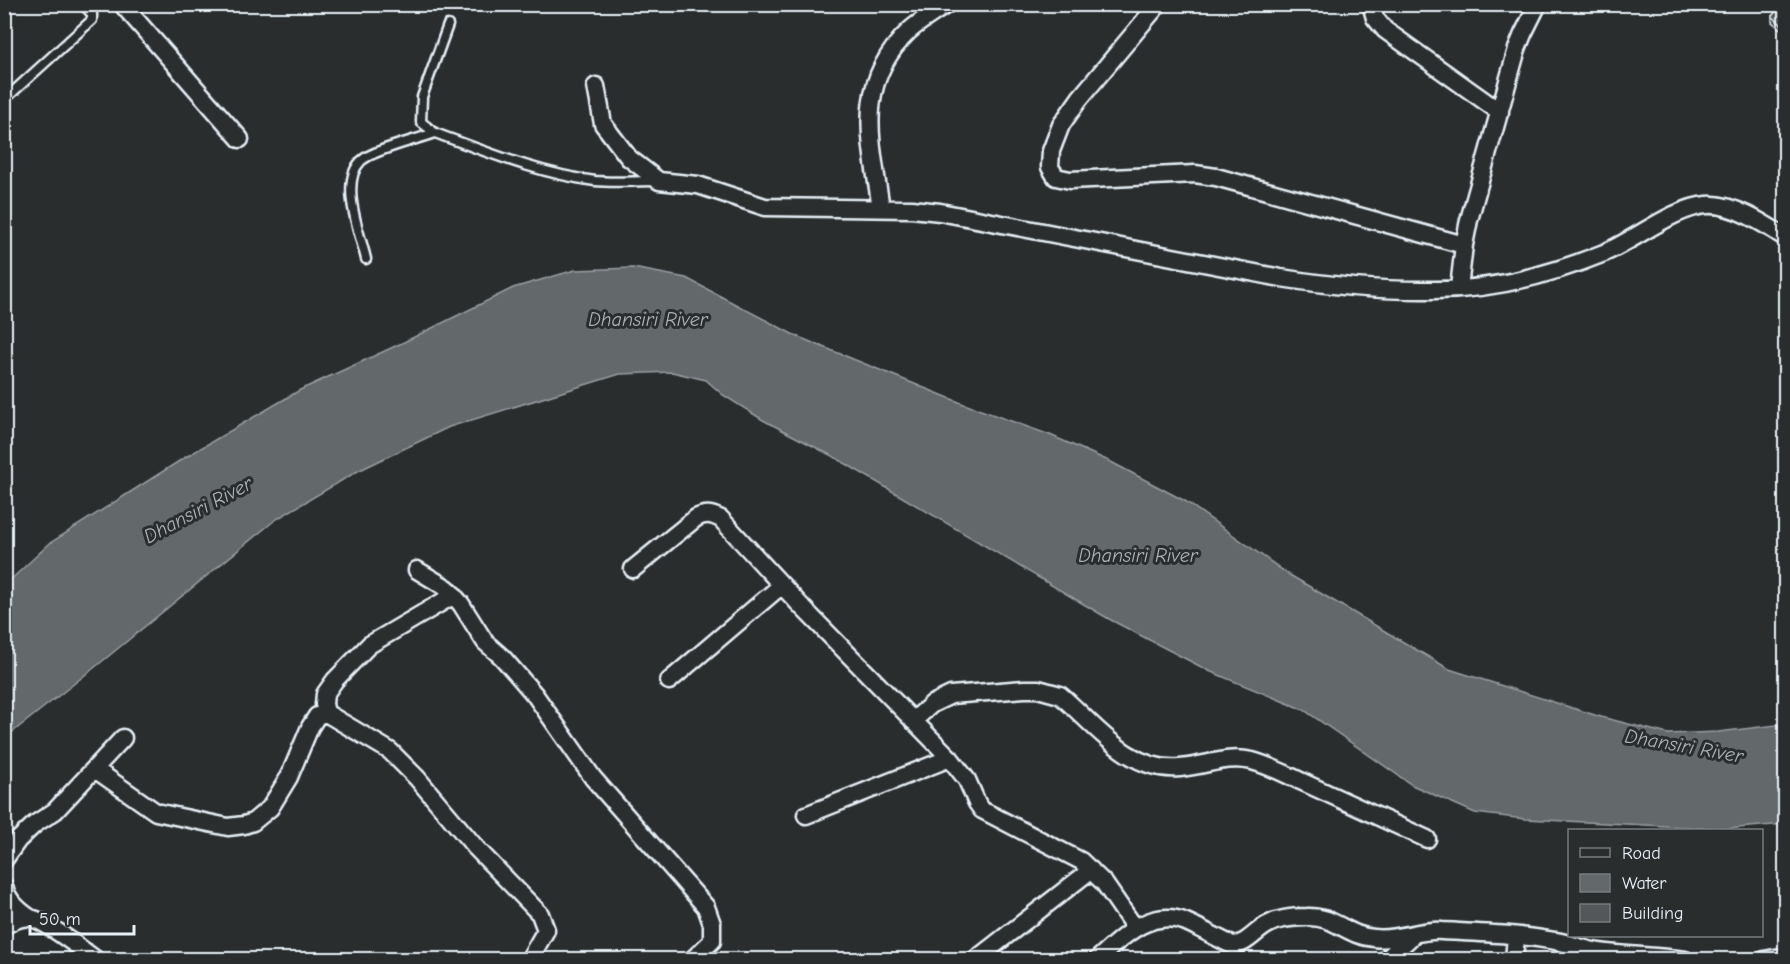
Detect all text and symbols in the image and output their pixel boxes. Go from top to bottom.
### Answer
water label: Dhansiri River [588,308,709,331]
water label: Dhansiri River [140,471,257,548]
water label: Dhansiri River [1078,544,1199,567]
water label: Dhansiri River [1623,724,1746,768]
legend [1568,829,1763,937]
text: Road [1622,843,1661,864]
text: Water [1622,873,1667,894]
scale bar [30,898,134,936]
text: Building [1622,903,1684,924]
text: 50 m [39,909,81,930]

